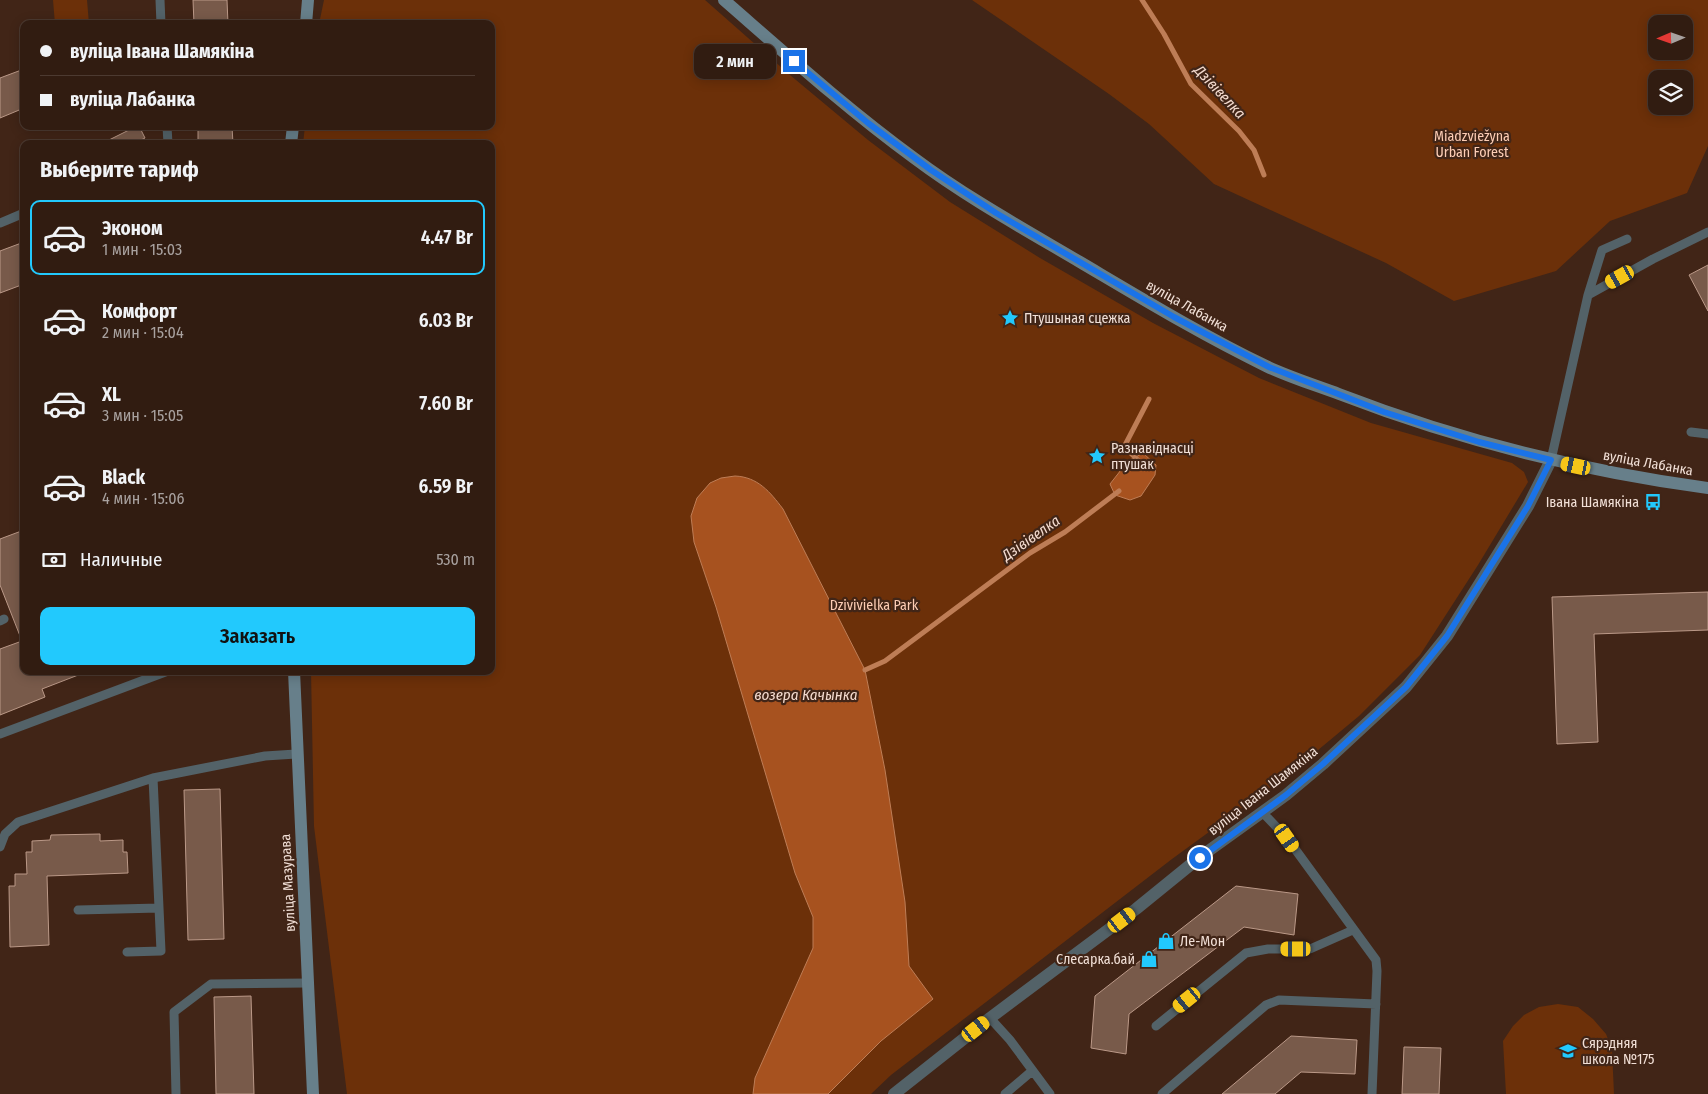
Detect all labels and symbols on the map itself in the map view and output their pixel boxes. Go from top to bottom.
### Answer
north arrow [1648,15,1692,60]
callout: 2 мин [694,44,776,78]
route end [783,50,805,72]
water label: Дзівівелка [1189,60,1249,123]
park label: Miadzviežyna Urban Forest [1434,128,1510,161]
car [1603,263,1636,291]
street label: вуліца Лабанка [1143,277,1231,336]
place icon: Птушыная сцежка [1000,308,1020,328]
place label: Птушыная сцежка [1024,310,1131,327]
place label: Разнавіднасці птушак [1111,440,1194,473]
place icon: Разнавіднасці птушак [1087,446,1107,466]
street label: вуліца Лабанка [1602,447,1694,479]
car [1559,456,1592,476]
bus stop icon: Івана Шамякіна [1643,492,1663,512]
place label: Івана Шамякіна [1546,494,1639,511]
water label: Дзівівелка [997,511,1064,566]
park label: Dzivivielka Park [830,597,919,614]
water label: возера Качынка [754,686,858,704]
street label: вуліца Івана Шамякіна [1205,743,1321,839]
car [1272,821,1301,855]
street label: вуліца Мазурава [277,833,299,933]
route start [1189,847,1211,869]
car [1105,905,1138,935]
shop icon: Ле-Мон [1156,931,1176,951]
place label: Ле-Мон [1180,933,1225,950]
car [1281,942,1311,957]
shop icon: Слесарка.бай [1139,949,1159,969]
place label: Слесарка.бай [1056,951,1135,968]
car [1170,985,1203,1015]
car [959,1014,992,1044]
place label: Сярэдняя школа №175 [1582,1035,1654,1068]
school or university icon: Сярэдняя школа №175 [1558,1041,1578,1061]

